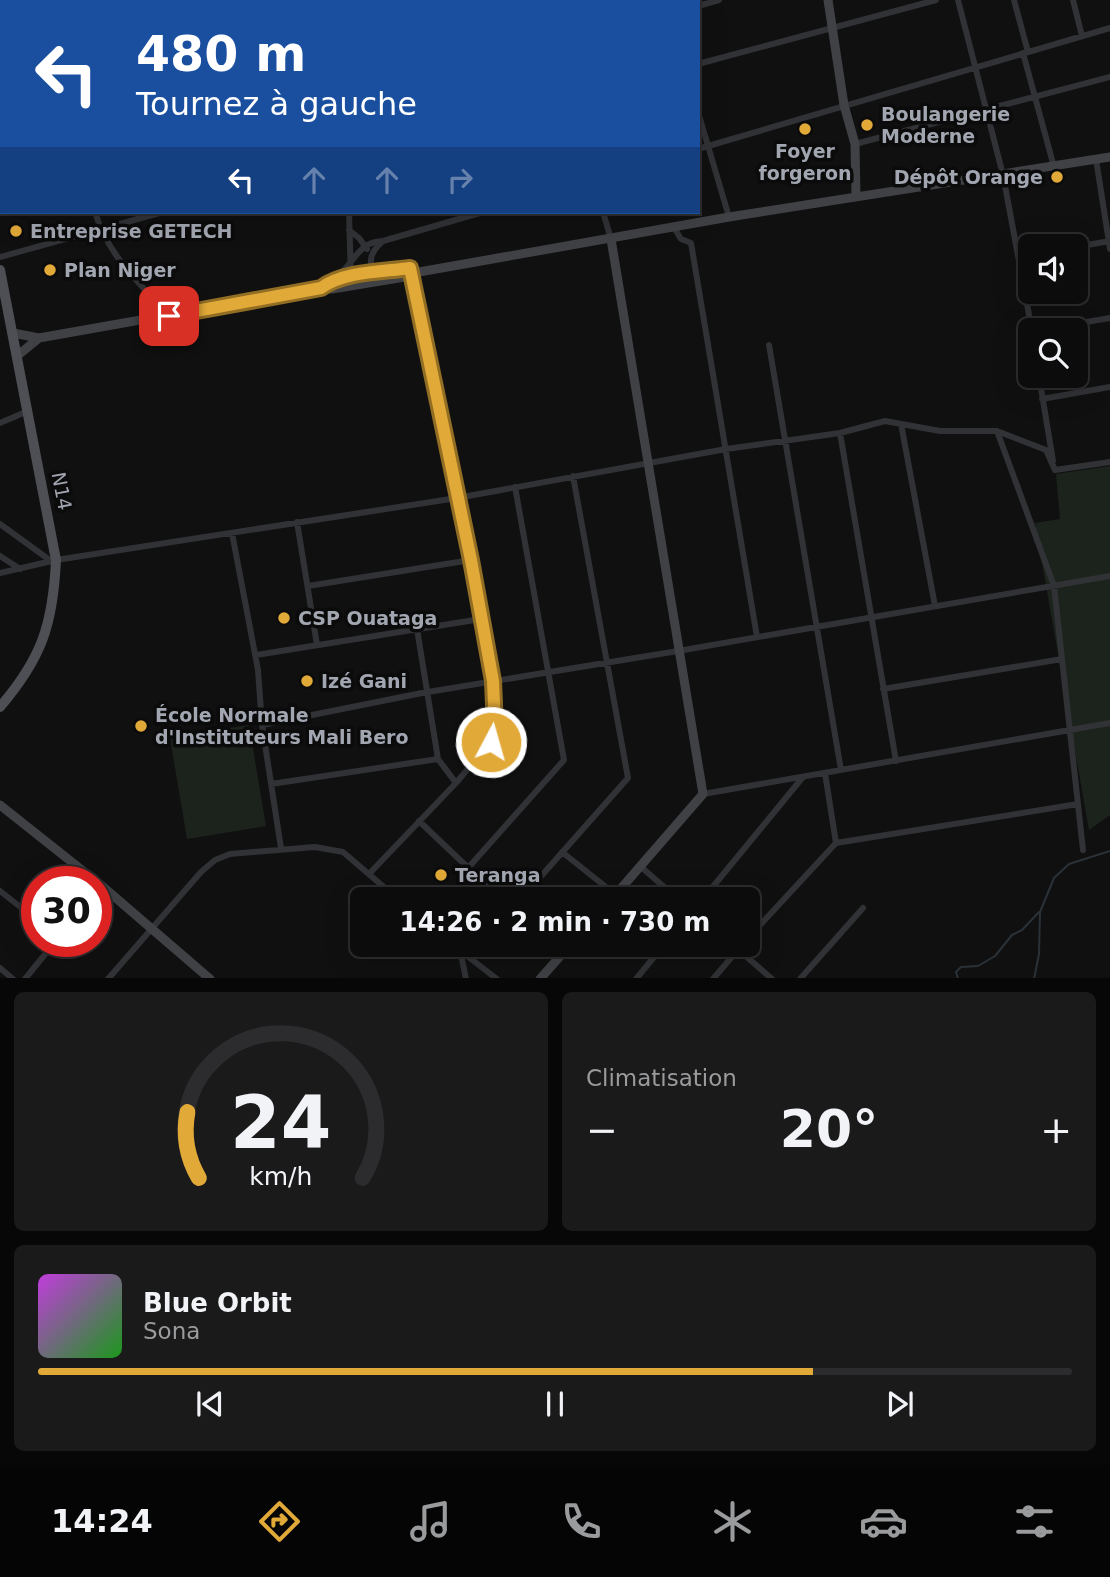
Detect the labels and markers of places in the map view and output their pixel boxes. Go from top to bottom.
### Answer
place label: Boulangerie Moderne [881,103,1010,147]
marker: Boulangerie Moderne [859,117,875,133]
marker: Foyer forgeron [797,121,813,137]
place label: Foyer forgeron [758,140,852,184]
place label: Dépôt Orange [894,166,1043,188]
marker: Dépôt Orange [1049,169,1065,185]
place label: Entreprise GETECH [30,220,233,242]
marker: Entreprise GETECH [8,223,24,239]
place label: Plan Niger [64,259,176,281]
marker: Plan Niger [42,262,58,278]
pin [139,286,199,346]
place label: CSP Ouataga [298,607,437,629]
marker: CSP Ouataga [276,610,292,626]
place label: Izé Gani [321,670,407,692]
marker: Izé Gani [299,673,315,689]
place label: École Normale d'Instituteurs Mali Bero [155,704,408,748]
marker: École Normale d'Instituteurs Mali Bero [133,718,149,734]
place label: Teranga [455,864,540,886]
marker: Teranga [433,867,449,883]

